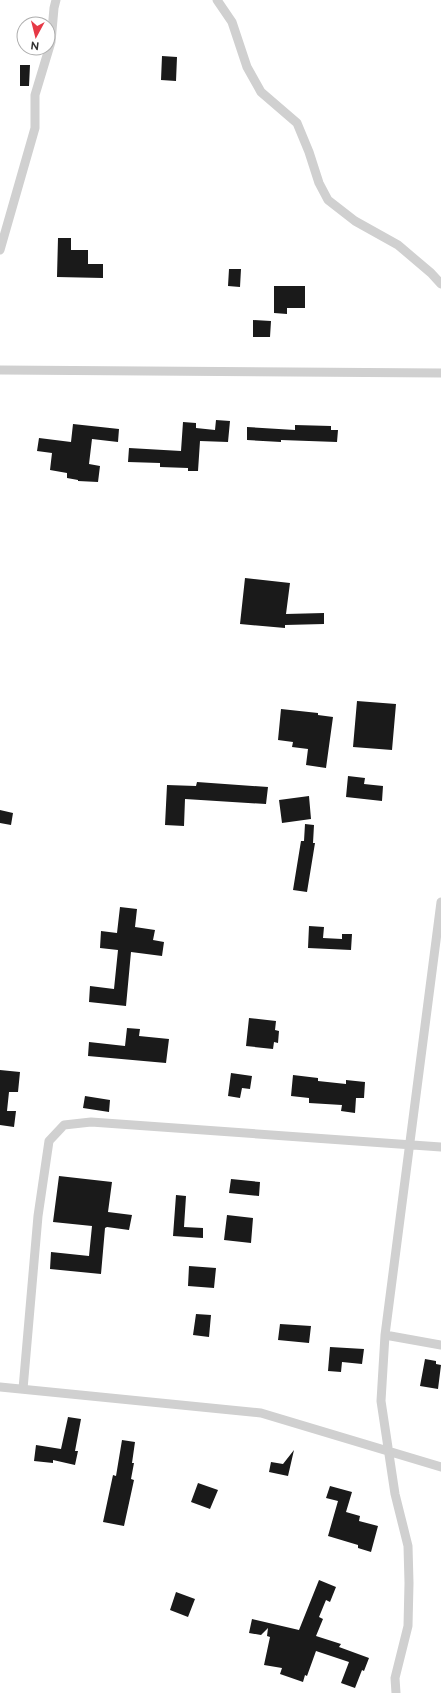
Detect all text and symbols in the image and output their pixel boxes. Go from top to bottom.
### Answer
north arrow [16,16,56,56]
text: N [30,38,40,52]

